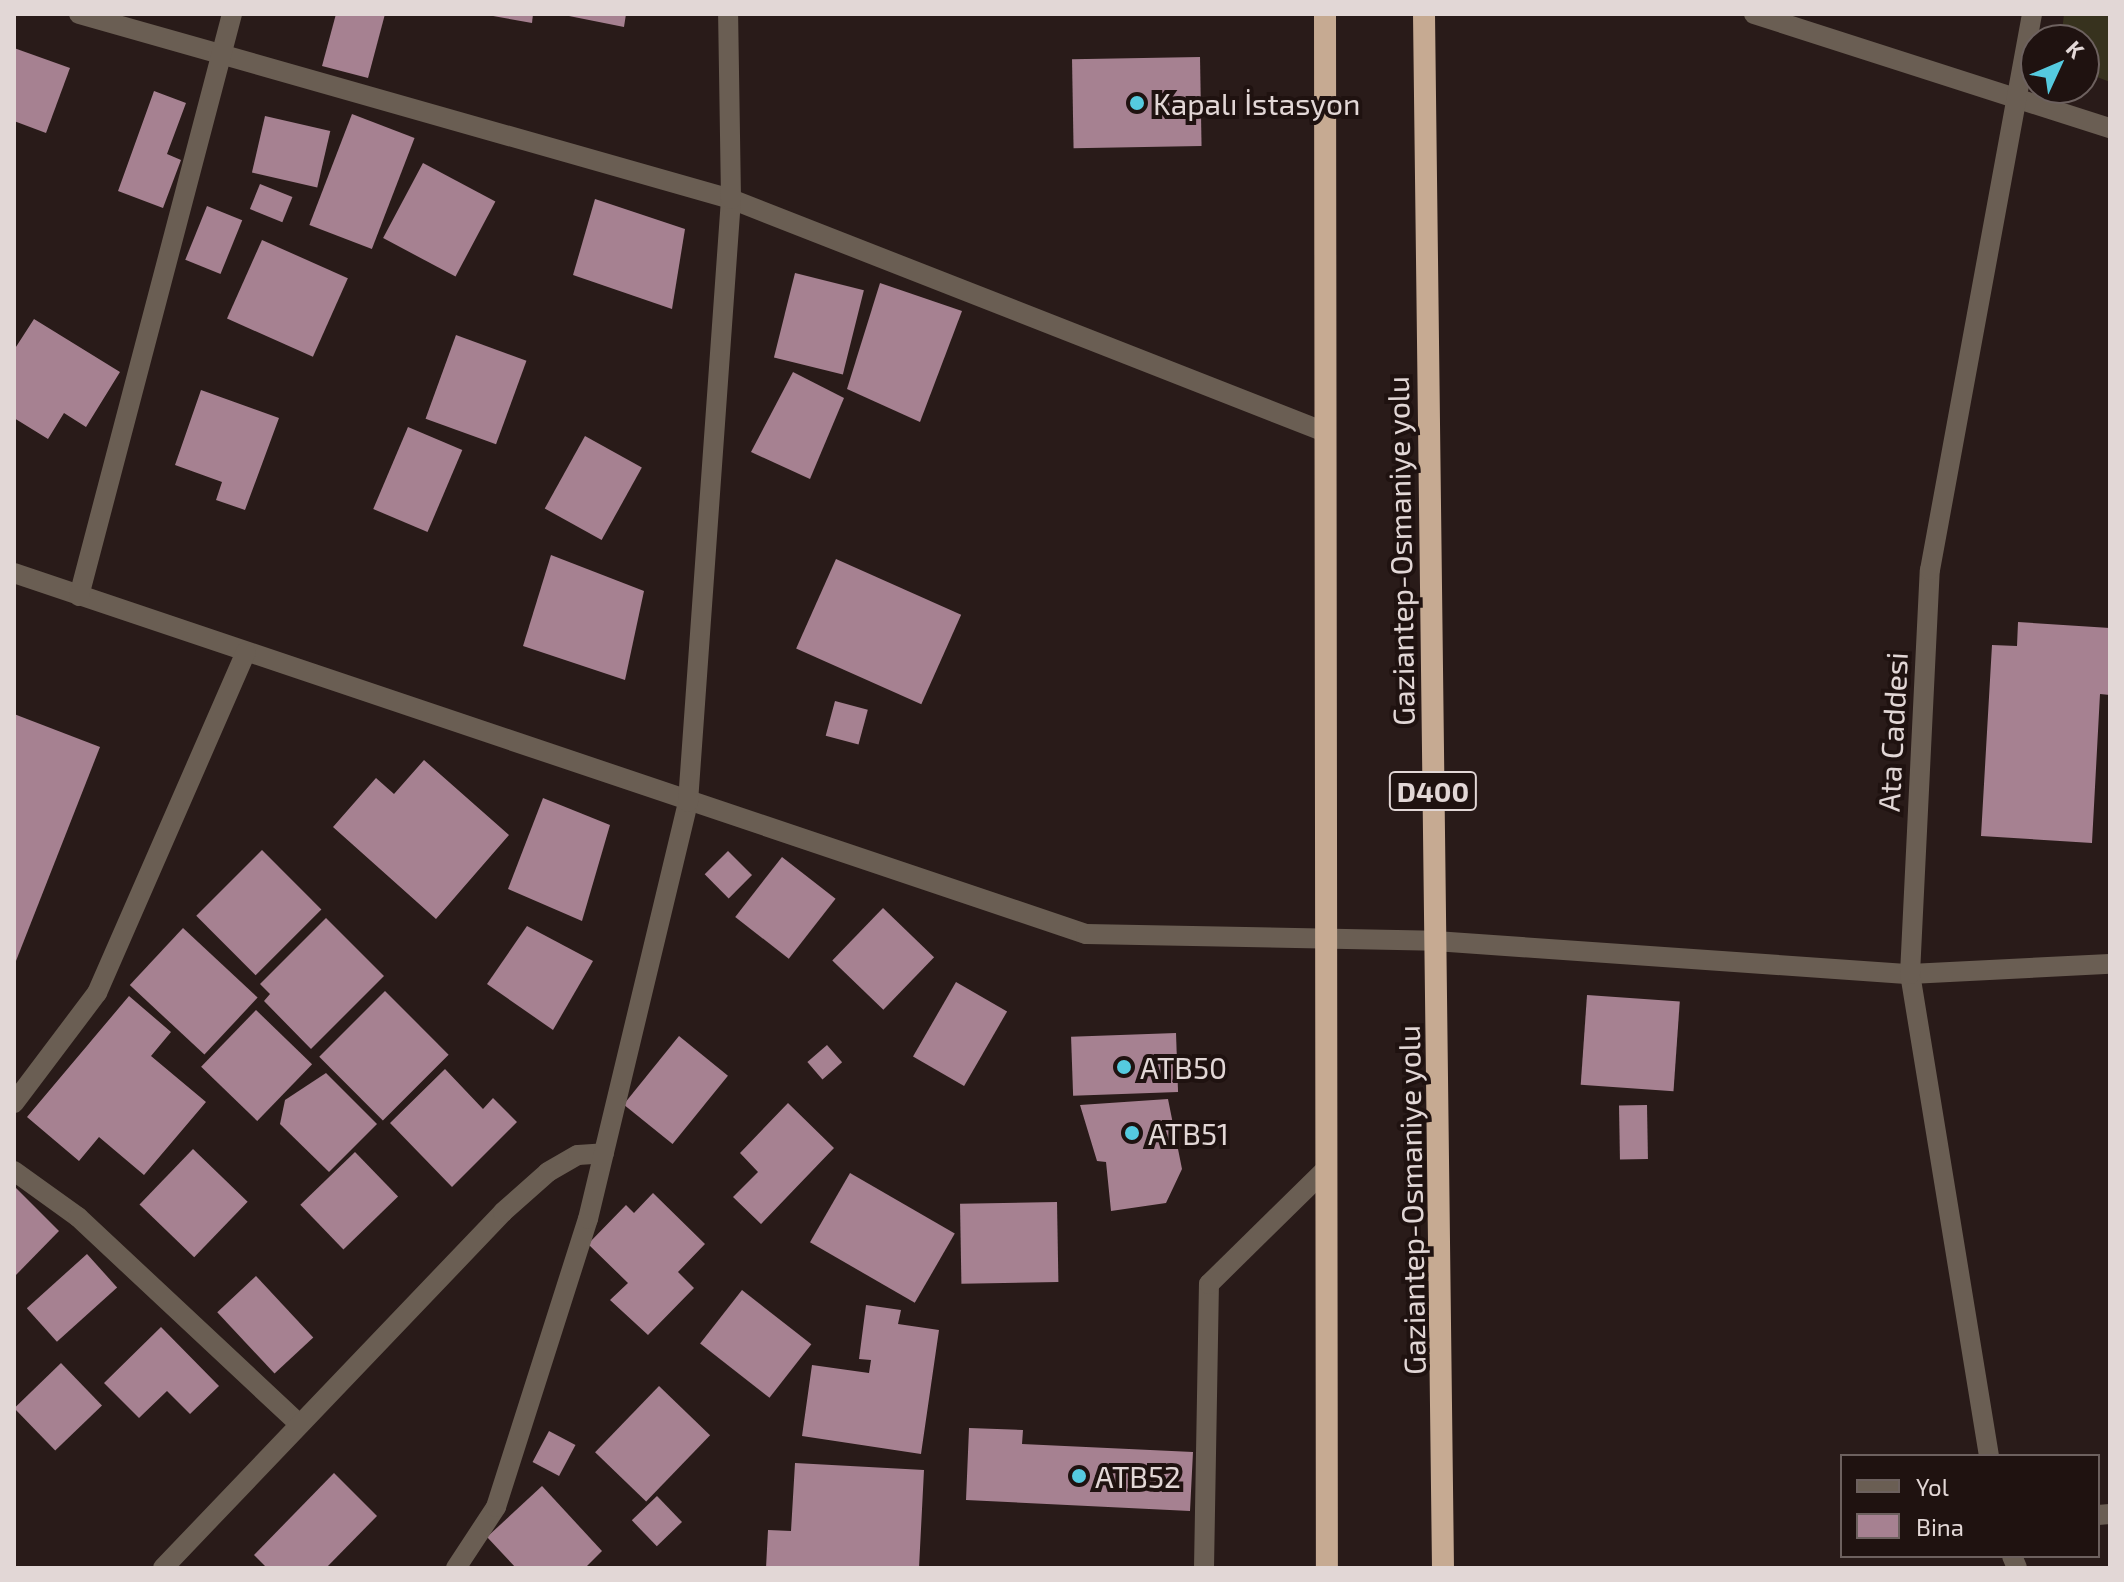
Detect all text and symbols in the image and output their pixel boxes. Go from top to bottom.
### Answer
north arrow [2020,24,2100,104]
text: K [2062,35,2090,63]
place label: Kapalı İstasyon [1153,85,1360,121]
marker: Kapalı İstasyon [1128,94,1146,112]
street label: Gaziantep-Osmaniye yolu [1379,375,1421,727]
street label: Ata Caddesi [1870,651,1914,813]
road number: D400 [1387,767,1479,815]
street label: Gaziantep-Osmaniye yolu [1390,1024,1432,1376]
place label: ATB50 [1140,1049,1227,1085]
marker: ATB50 [1115,1058,1133,1076]
place label: ATB51 [1148,1115,1229,1151]
marker: ATB51 [1123,1124,1141,1142]
legend [1840,1454,2100,1558]
place label: ATB52 [1095,1458,1181,1494]
marker: ATB52 [1070,1467,1088,1485]
text: Yol [1916,1472,1949,1501]
text: Bina [1916,1512,1964,1541]

